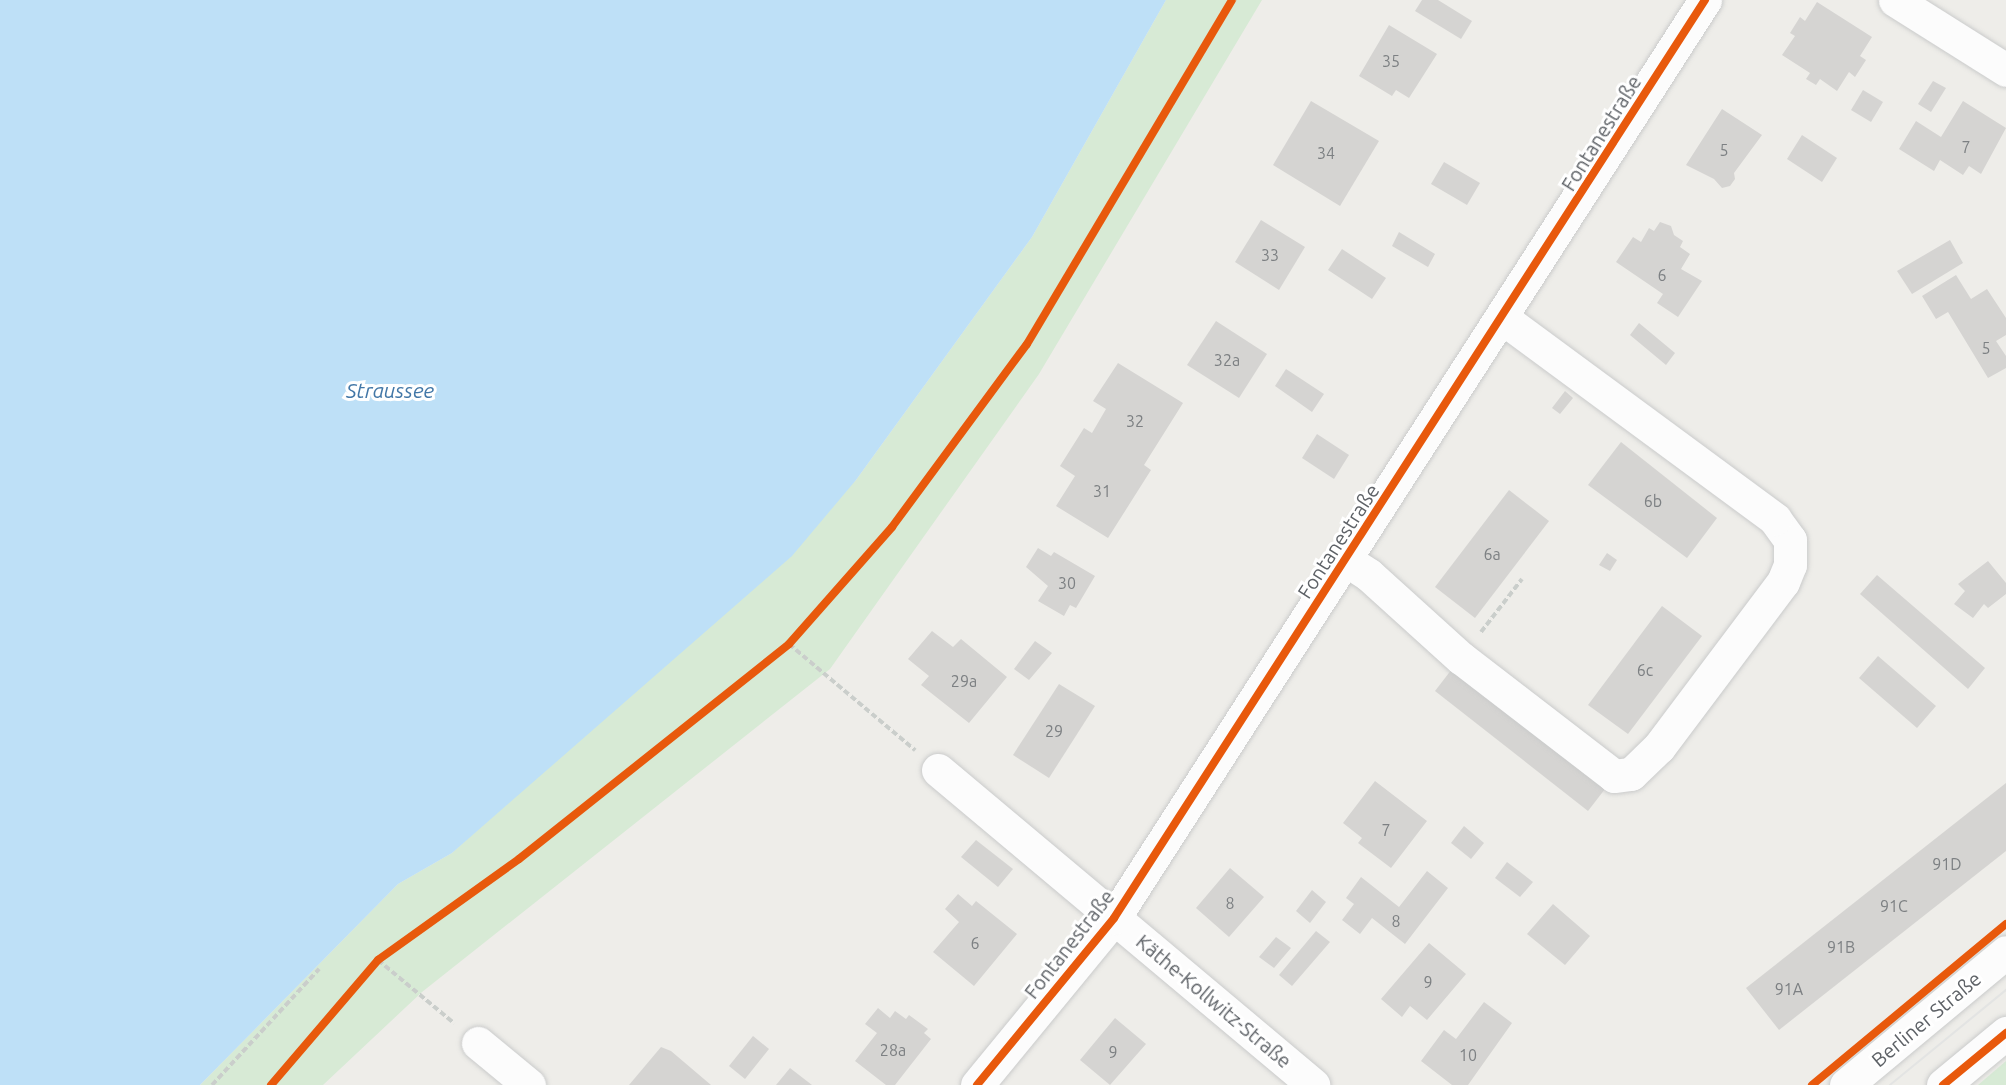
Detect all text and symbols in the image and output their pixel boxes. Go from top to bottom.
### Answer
house number: 35 [1382,51,1400,71]
street label: Fontanestraße [1556,71,1646,195]
house number: 7 [1961,137,1971,157]
house number: 5 [1719,140,1729,160]
house number: 34 [1317,143,1335,163]
house number: 33 [1261,245,1279,265]
house number: 6 [1657,265,1667,285]
house number: 5 [1981,338,1991,358]
house number: 32a [1214,350,1240,370]
water label: Straussee [346,377,434,403]
house number: 32 [1126,411,1144,431]
street label: Fontanestraße [1292,479,1384,603]
house number: 31 [1093,481,1111,501]
house number: 6b [1644,491,1662,511]
house number: 6a [1483,544,1501,564]
house number: 30 [1058,573,1076,593]
house number: 6c [1637,660,1653,680]
house number: 29a [951,671,977,691]
house number: 29 [1045,721,1063,741]
house number: 7 [1381,820,1391,840]
house number: 91D [1932,854,1962,874]
street label: Fontanestraße [1019,885,1119,1003]
house number: 8 [1225,893,1235,913]
house number: 91C [1880,896,1908,916]
house number: 8 [1391,911,1401,931]
street label: Käthe-Kollwitz-Straße [1132,929,1296,1073]
house number: 6 [970,933,980,953]
house number: 91B [1827,937,1855,957]
street label: Berliner Straße [1866,966,1986,1072]
house number: 9 [1423,972,1433,992]
house number: 91A [1775,979,1803,999]
house number: 28a [880,1040,906,1060]
house number: 9 [1108,1042,1118,1062]
house number: 10 [1459,1045,1477,1065]

